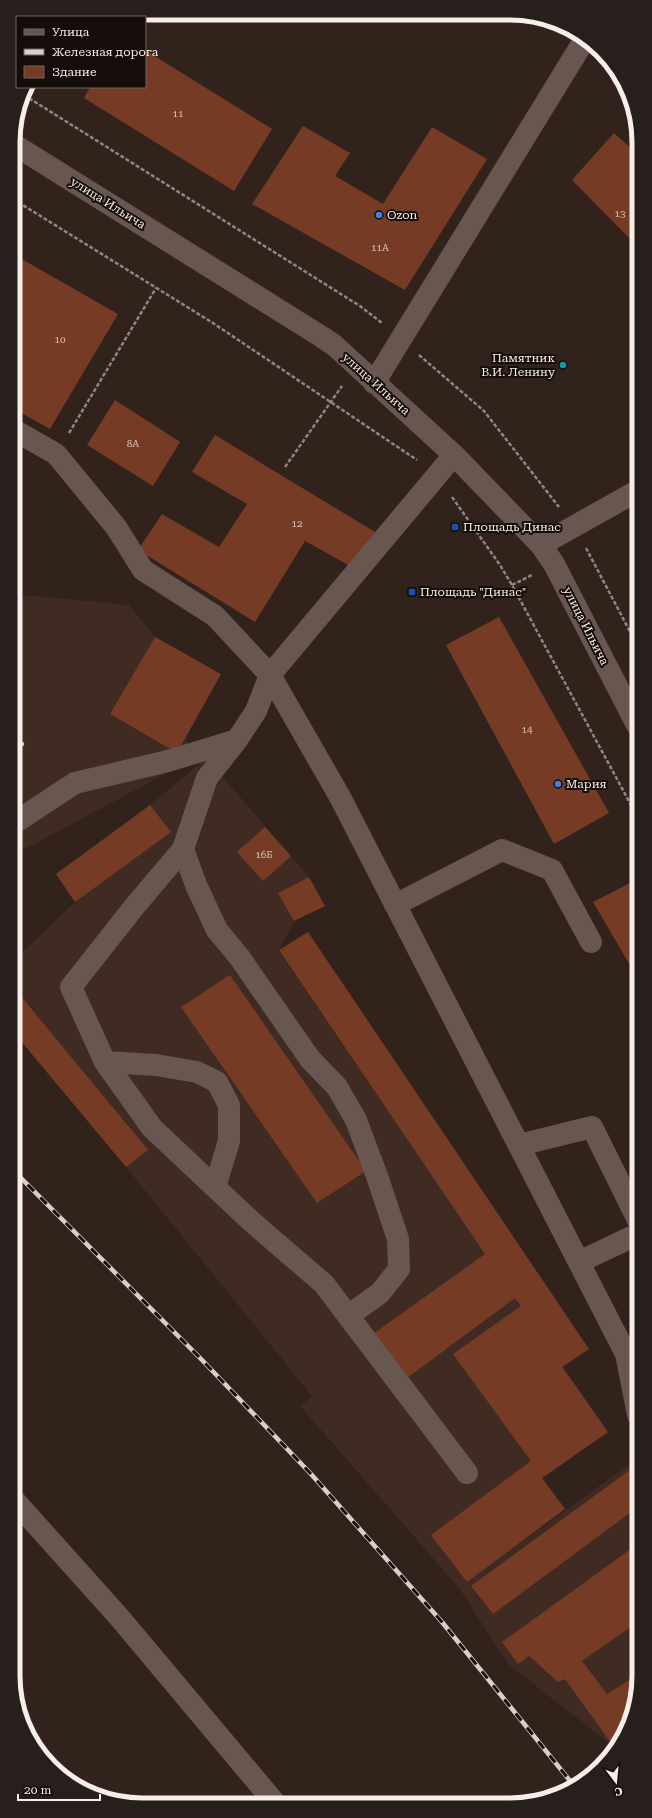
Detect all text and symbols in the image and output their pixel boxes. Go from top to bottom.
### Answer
legend [16,16,146,88]
text: Улица [52,25,90,39]
text: Железная дорога [52,45,159,59]
text: Здание [52,65,97,79]
house number: 11 [172,108,184,119]
street label: улица Ильича [68,174,149,232]
place label: Ozon [387,208,418,222]
house number: 13 [614,208,626,219]
marker: Ozon [374,210,384,220]
house number: 11А [371,242,389,253]
house number: 10 [54,334,66,345]
street label: улица Ильича [339,350,413,418]
place label: Памятник В.И. Ленину [481,351,556,379]
marker: Памятник В.И. Ленину [558,360,568,370]
house number: 8А [127,438,139,449]
house number: 12 [291,518,303,529]
place label: Площадь Динас [463,520,561,534]
marker: Площадь Динас [450,522,460,532]
place label: Площадь "Динас" [420,585,526,599]
street label: улица Ильича [560,585,612,668]
marker: Площадь "Динас" [407,587,417,597]
house number: 14 [521,724,533,735]
place label: Мария [566,777,607,791]
marker: Мария [553,779,563,789]
house number: 16Б [255,849,273,860]
north arrow [596,1762,636,1802]
scale bar [18,1776,100,1802]
text: 20 m [24,1783,51,1797]
text: С [613,1784,624,1799]

